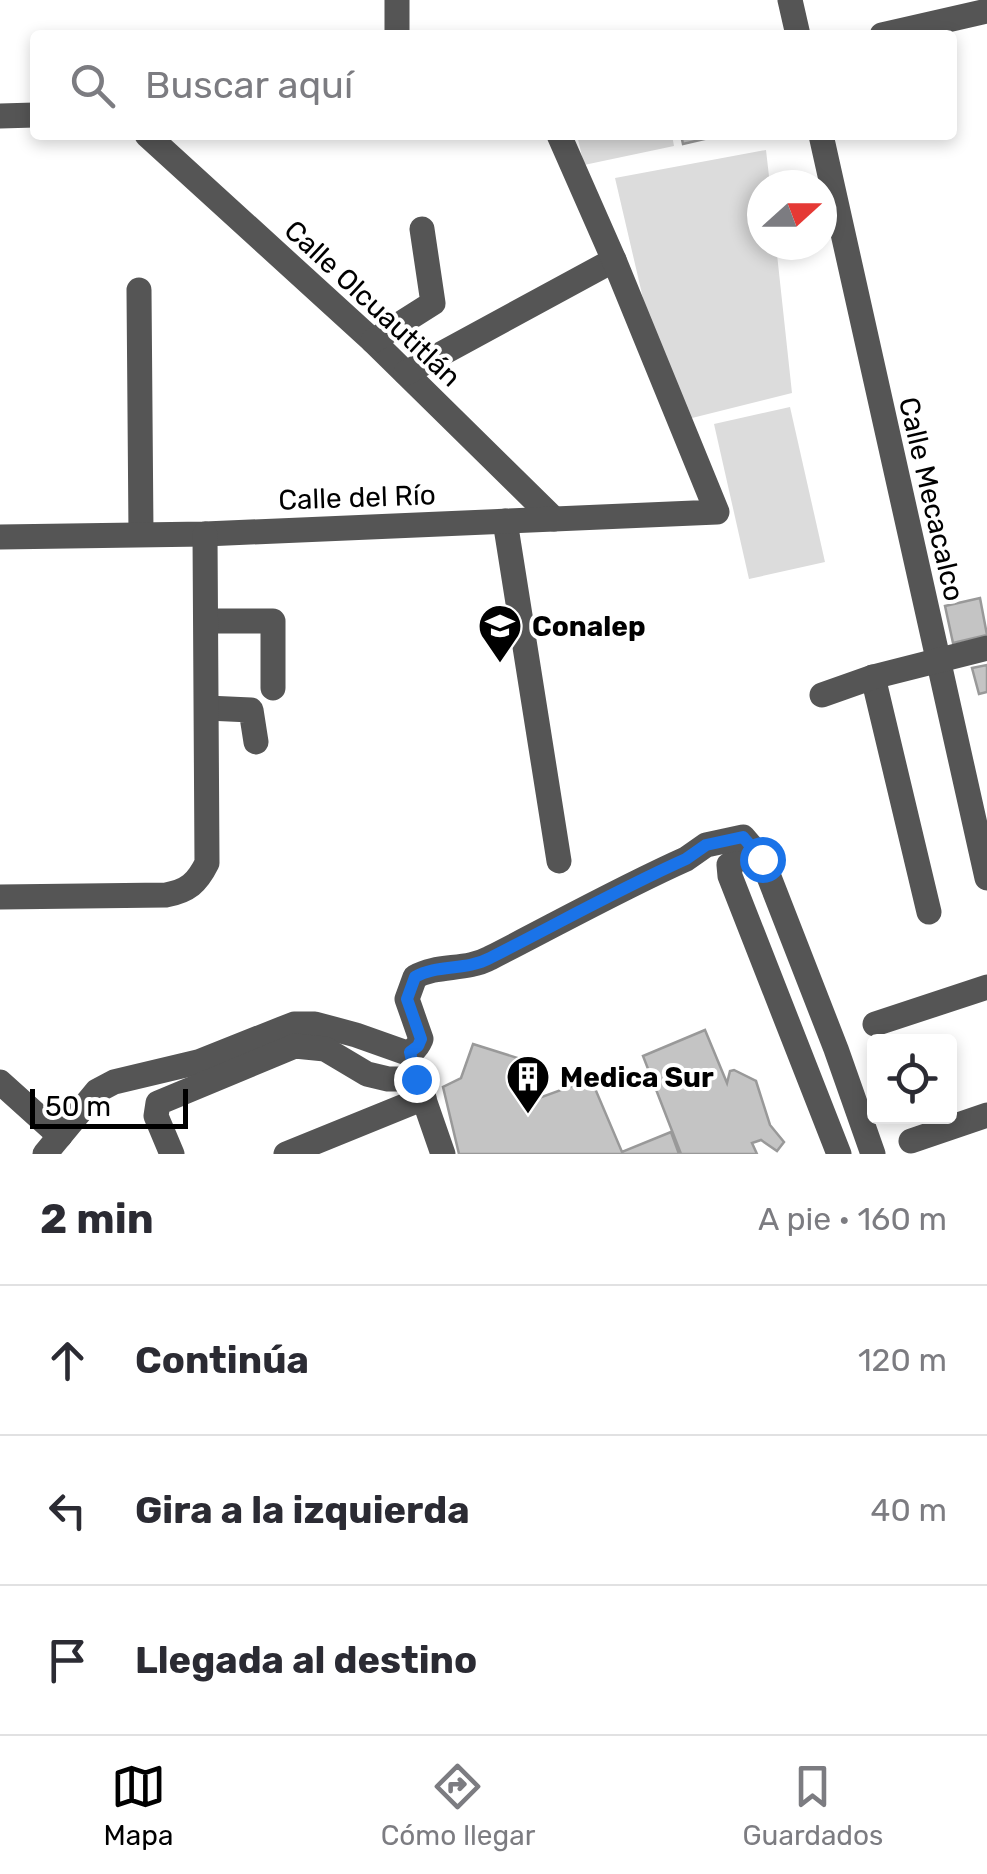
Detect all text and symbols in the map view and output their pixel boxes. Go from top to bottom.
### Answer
search box [30,30,957,140]
icon: search [65,58,120,113]
text: Buscar aquí [145,62,353,108]
north arrow [747,170,837,260]
street label: Calle Olcuautitlán [278,213,467,393]
street label: Calle Mecacalco [892,394,971,604]
street label: Calle del Río [278,478,436,517]
school or university icon: Conalep [477,603,523,664]
place label: Conalep [532,610,646,643]
route start [740,837,786,883]
map controls [867,1034,957,1124]
button: locate [867,1034,957,1124]
building icon: Medica Sur [505,1054,551,1115]
route end [394,1057,440,1103]
place label: Medica Sur [560,1061,714,1094]
scale bar [30,1084,188,1128]
text: 50 m [45,1090,111,1123]
text: 2 min [40,1194,154,1244]
text: A pie · 160 m [758,1200,947,1238]
icon: ahead [40,1333,95,1388]
text: Continúa [135,1337,309,1383]
text: 120 m [858,1341,947,1379]
icon: left [40,1483,95,1538]
text: Gira a la izquierda [135,1487,470,1533]
text: 40 m [871,1491,947,1529]
icon: arrive [40,1633,95,1688]
text: Llegada al destino [135,1637,477,1683]
tab: Mapa [104,1759,173,1852]
tab: Cómo llegar [381,1759,535,1852]
tab: Guardados [743,1759,883,1852]

